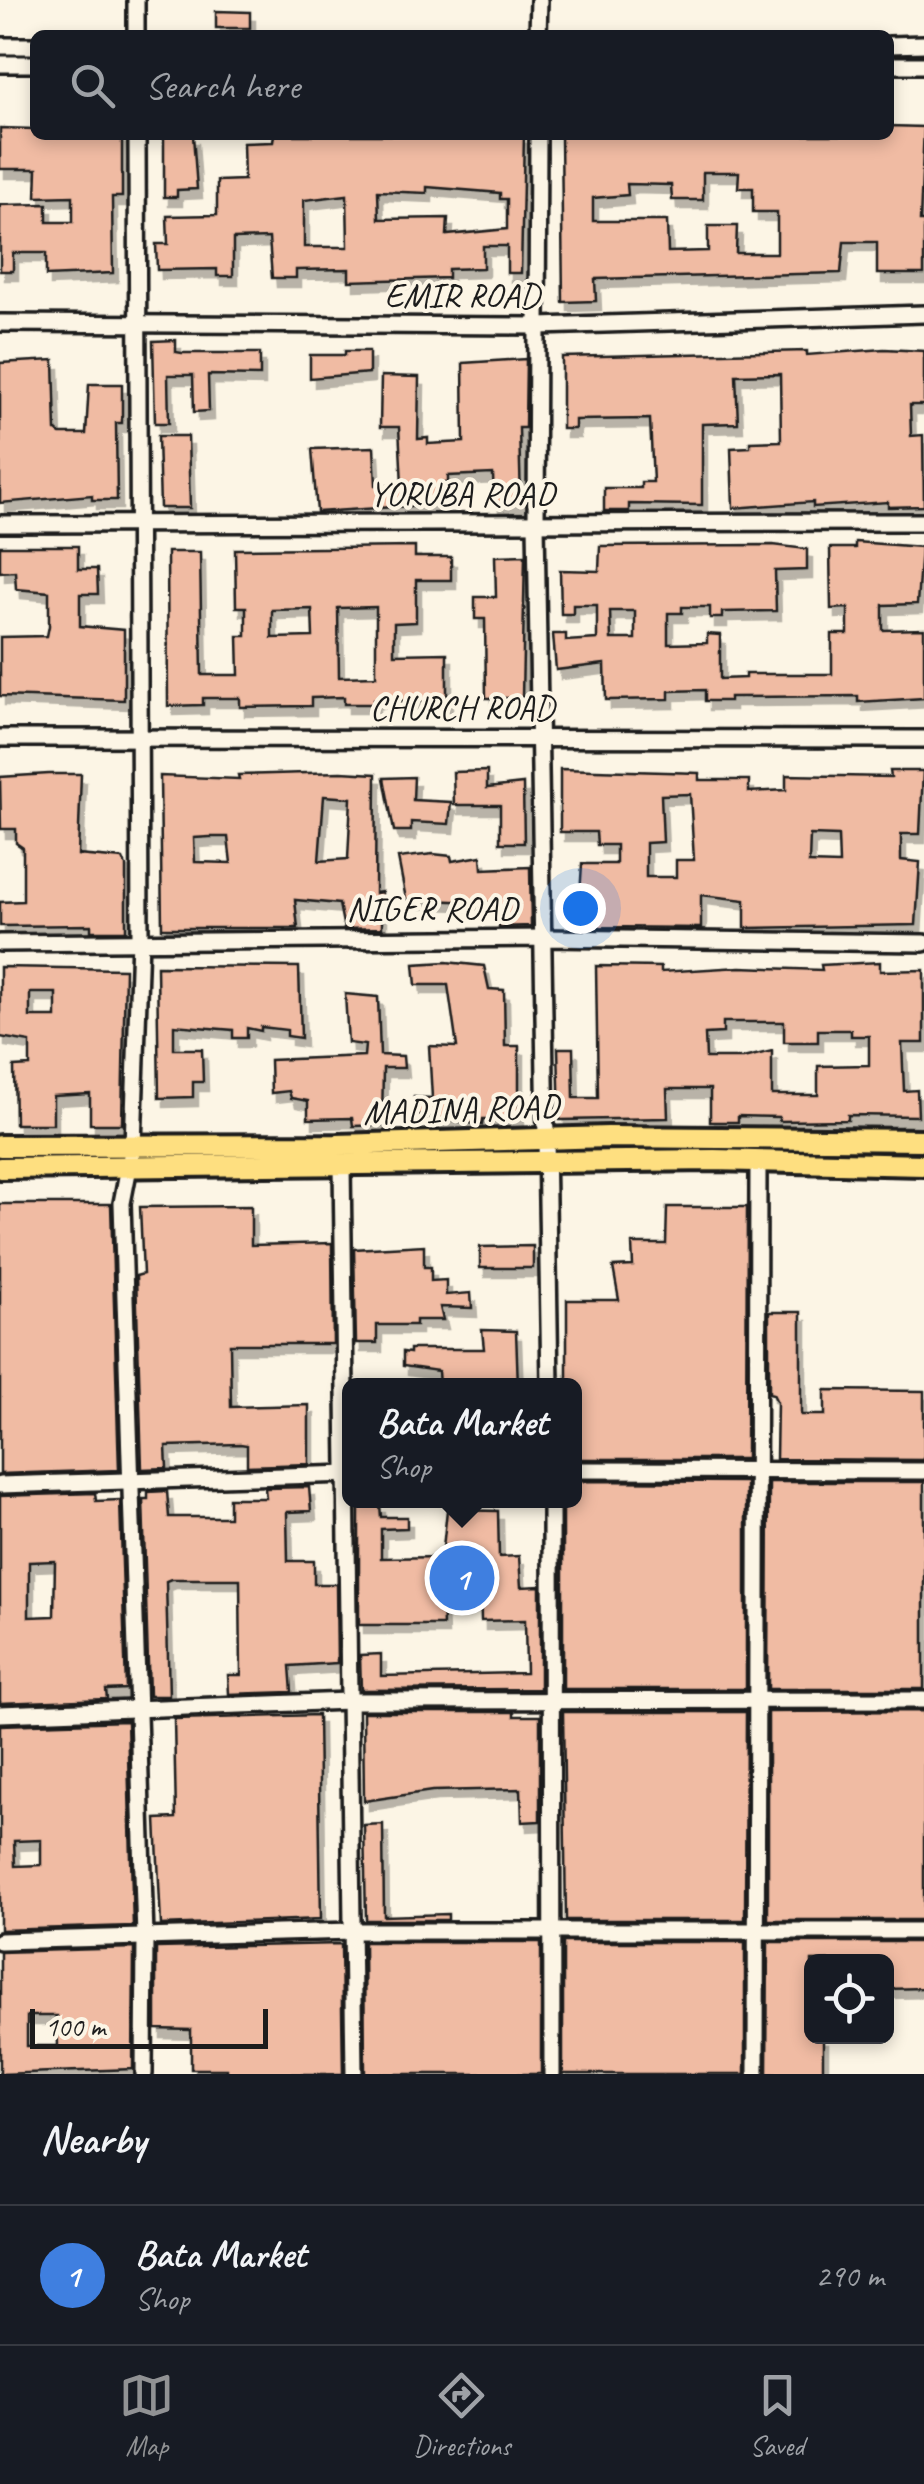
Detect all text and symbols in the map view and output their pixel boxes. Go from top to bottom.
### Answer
search box [30,30,894,140]
icon: search [65,58,120,113]
text: Search here [145,62,300,109]
street label: EMIR ROAD [384,273,542,318]
street label: YORUBA ROAD [369,471,558,516]
street label: CHURCH ROAD [370,685,557,730]
your location [555,883,606,934]
street label: NIGER ROAD [346,886,520,931]
street label: MADINA ROAD [362,1083,563,1135]
popup [342,1378,582,1508]
text: Bata Market [377,1399,547,1446]
text: Shop [377,1446,431,1487]
pin: 1 [430,1540,494,1616]
map controls [804,1954,894,2044]
button: locate [804,1954,894,2044]
scale bar [30,2004,268,2048]
text: 100 m [45,2009,105,2044]
text: Nearby [40,2113,146,2166]
text: Bata Market [135,2231,306,2278]
text: 1 [65,2255,80,2296]
text: 290 m [815,2255,884,2296]
text: Shop [135,2278,189,2319]
tab: Map [119,2368,174,2463]
tab: Directions [413,2368,511,2463]
tab: Saved [750,2368,805,2463]

